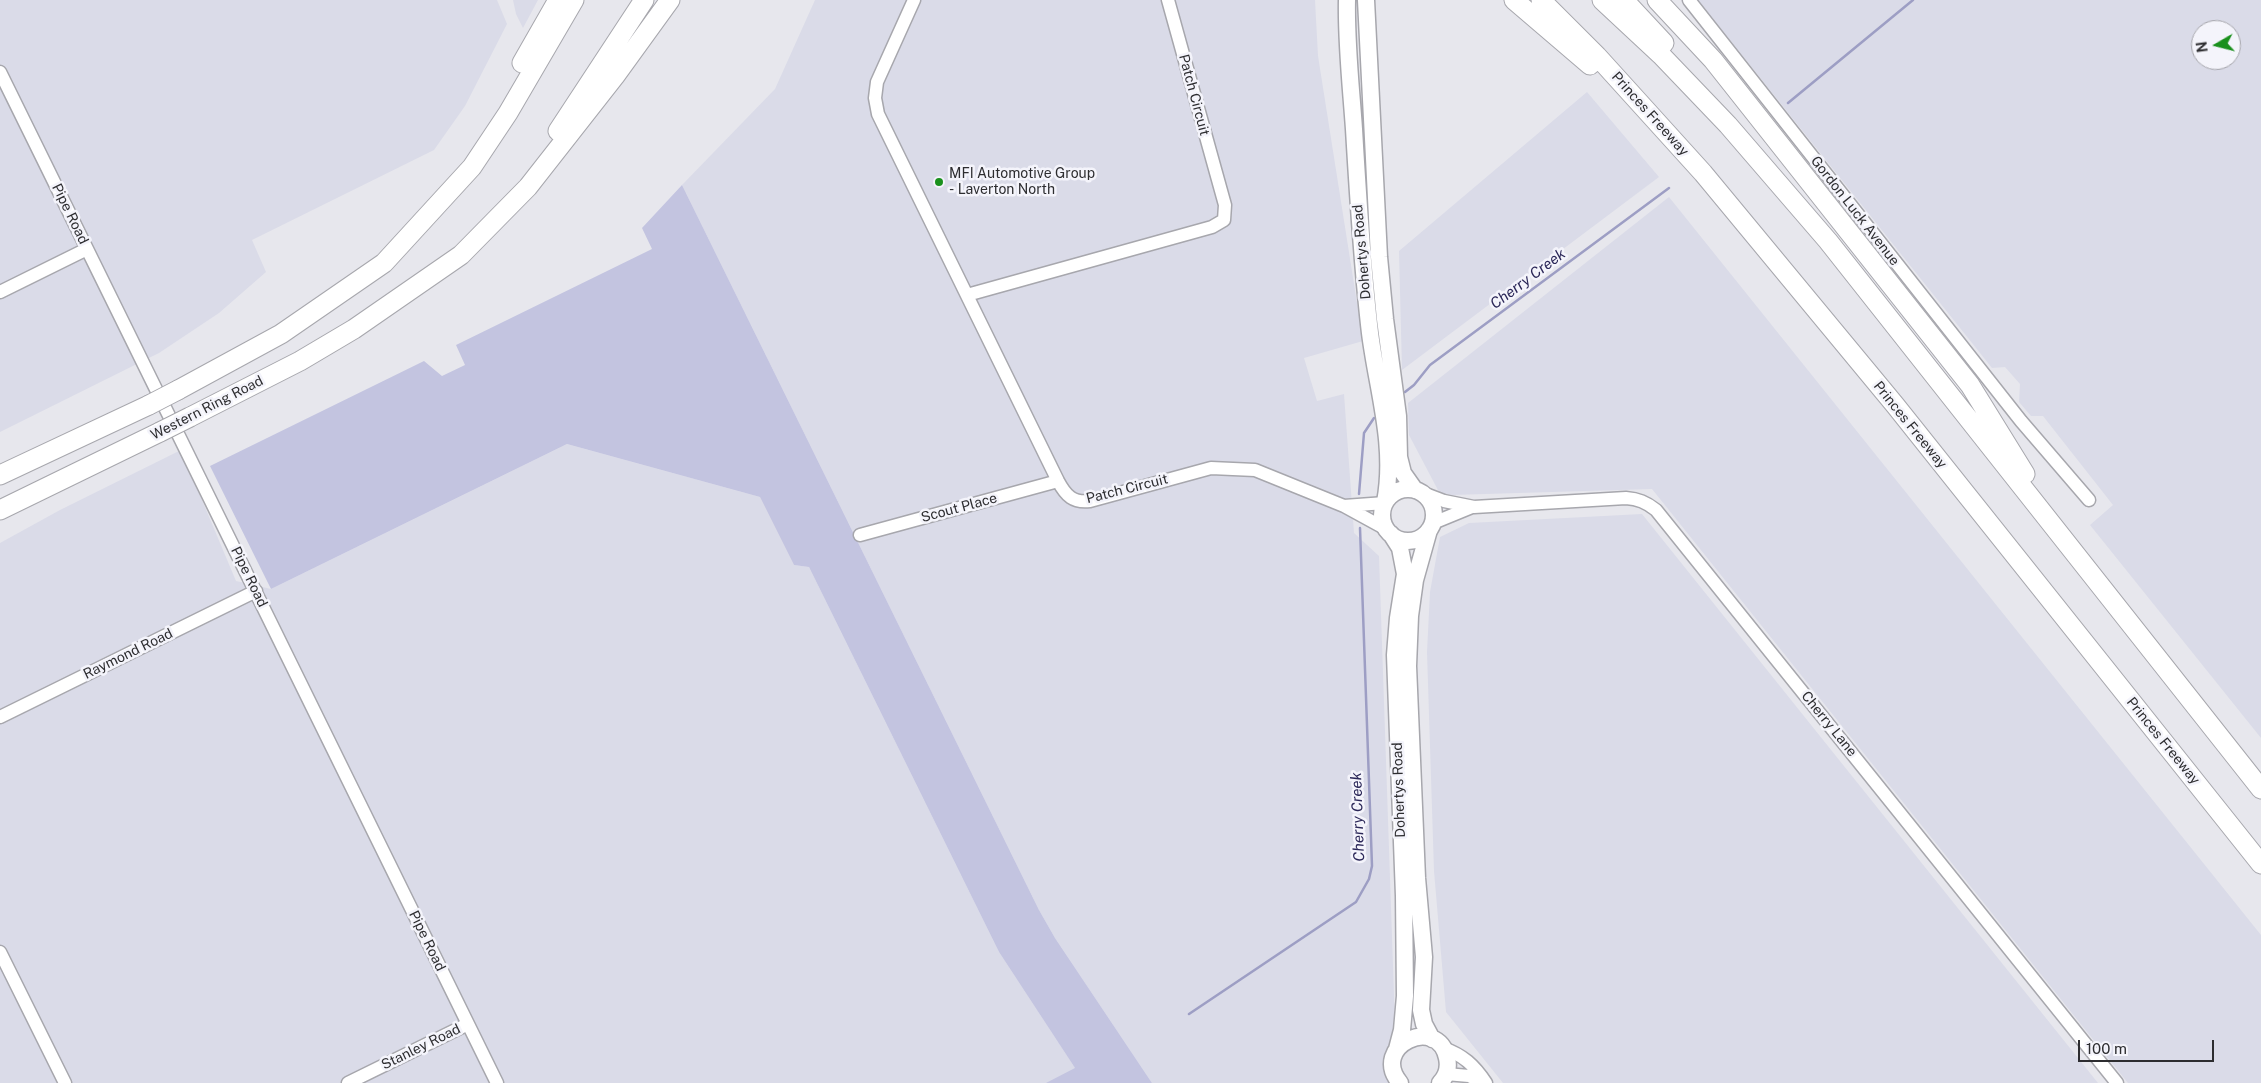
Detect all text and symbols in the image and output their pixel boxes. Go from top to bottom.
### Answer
north arrow [2191,20,2241,70]
text: N [2193,40,2211,53]
street label: Patch Circuit [1175,52,1213,138]
street label: Princes Freeway [1608,69,1692,159]
street label: Gordon Luck Avenue [1807,153,1903,269]
place label: MFI Automotive Group - Laverton North [949,166,1095,198]
marker: MFI Automotive Group - Laverton North [933,176,945,188]
street label: Pipe Road [48,181,92,247]
street label: Dohertys Road [1349,204,1375,300]
water label: Cherry Creek [1487,245,1569,313]
street label: Western Ring Road [148,372,266,444]
street label: Princes Freeway [1870,378,1950,472]
street label: Patch Circuit [1084,471,1170,507]
street label: Scout Place [919,490,999,526]
street label: Pipe Road [227,544,271,610]
street label: Raymond Road [81,625,175,683]
street label: Cherry Lane [1798,688,1860,760]
street label: Princes Freeway [2123,694,2203,788]
street label: Dohertys Road [1389,742,1409,838]
water label: Cherry Creek [1347,772,1369,862]
street label: Pipe Road [405,908,449,974]
street label: Stanley Road [379,1021,463,1073]
scale bar [2081,1030,2217,1062]
text: 100 m [2086,1040,2127,1057]

